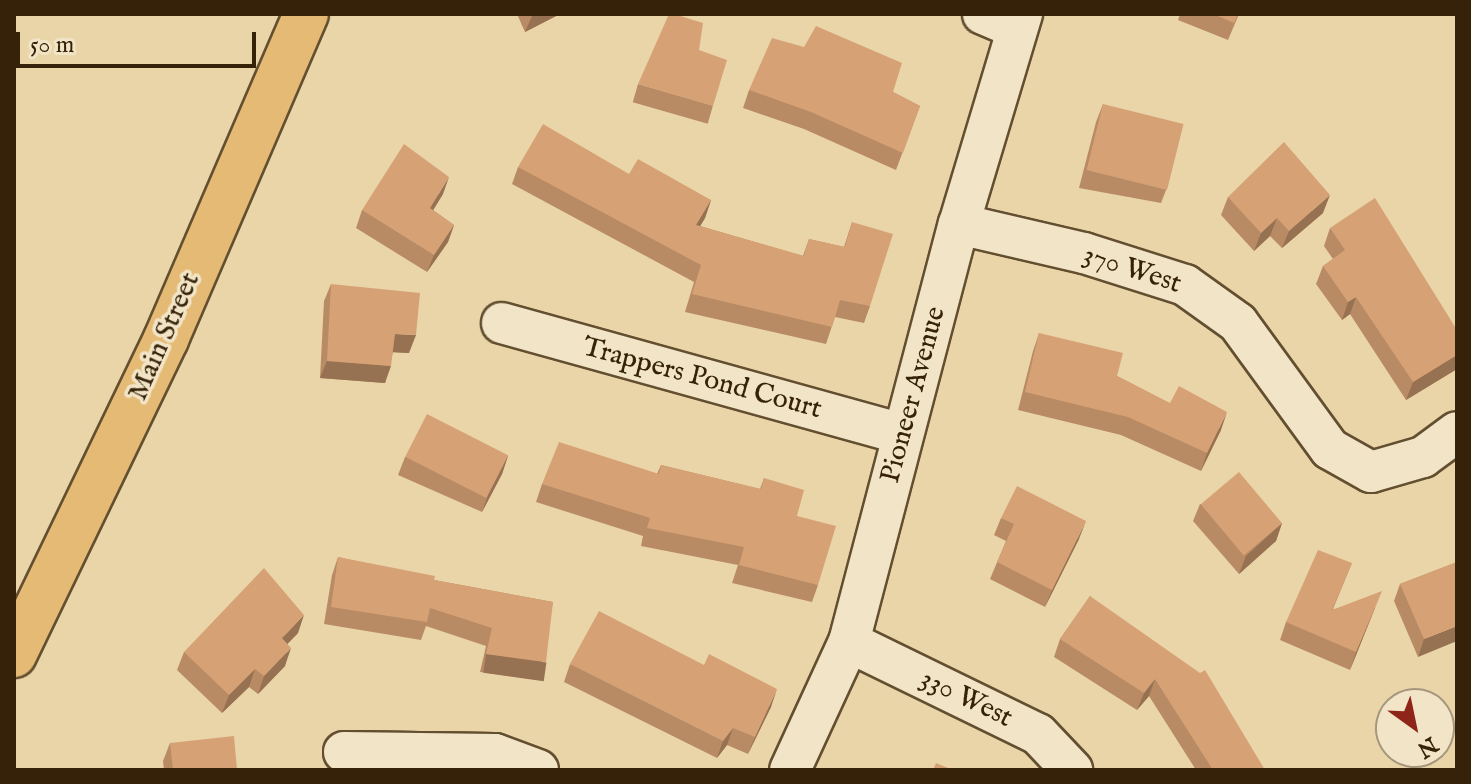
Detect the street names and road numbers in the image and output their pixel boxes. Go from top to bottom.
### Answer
street label: 370 West [1079,238,1185,302]
street label: Main Street [122,268,208,406]
street label: Pioneer Avenue [874,303,954,487]
street label: Trappers Pond Court [579,331,825,427]
street label: 330 West [914,662,1018,736]

